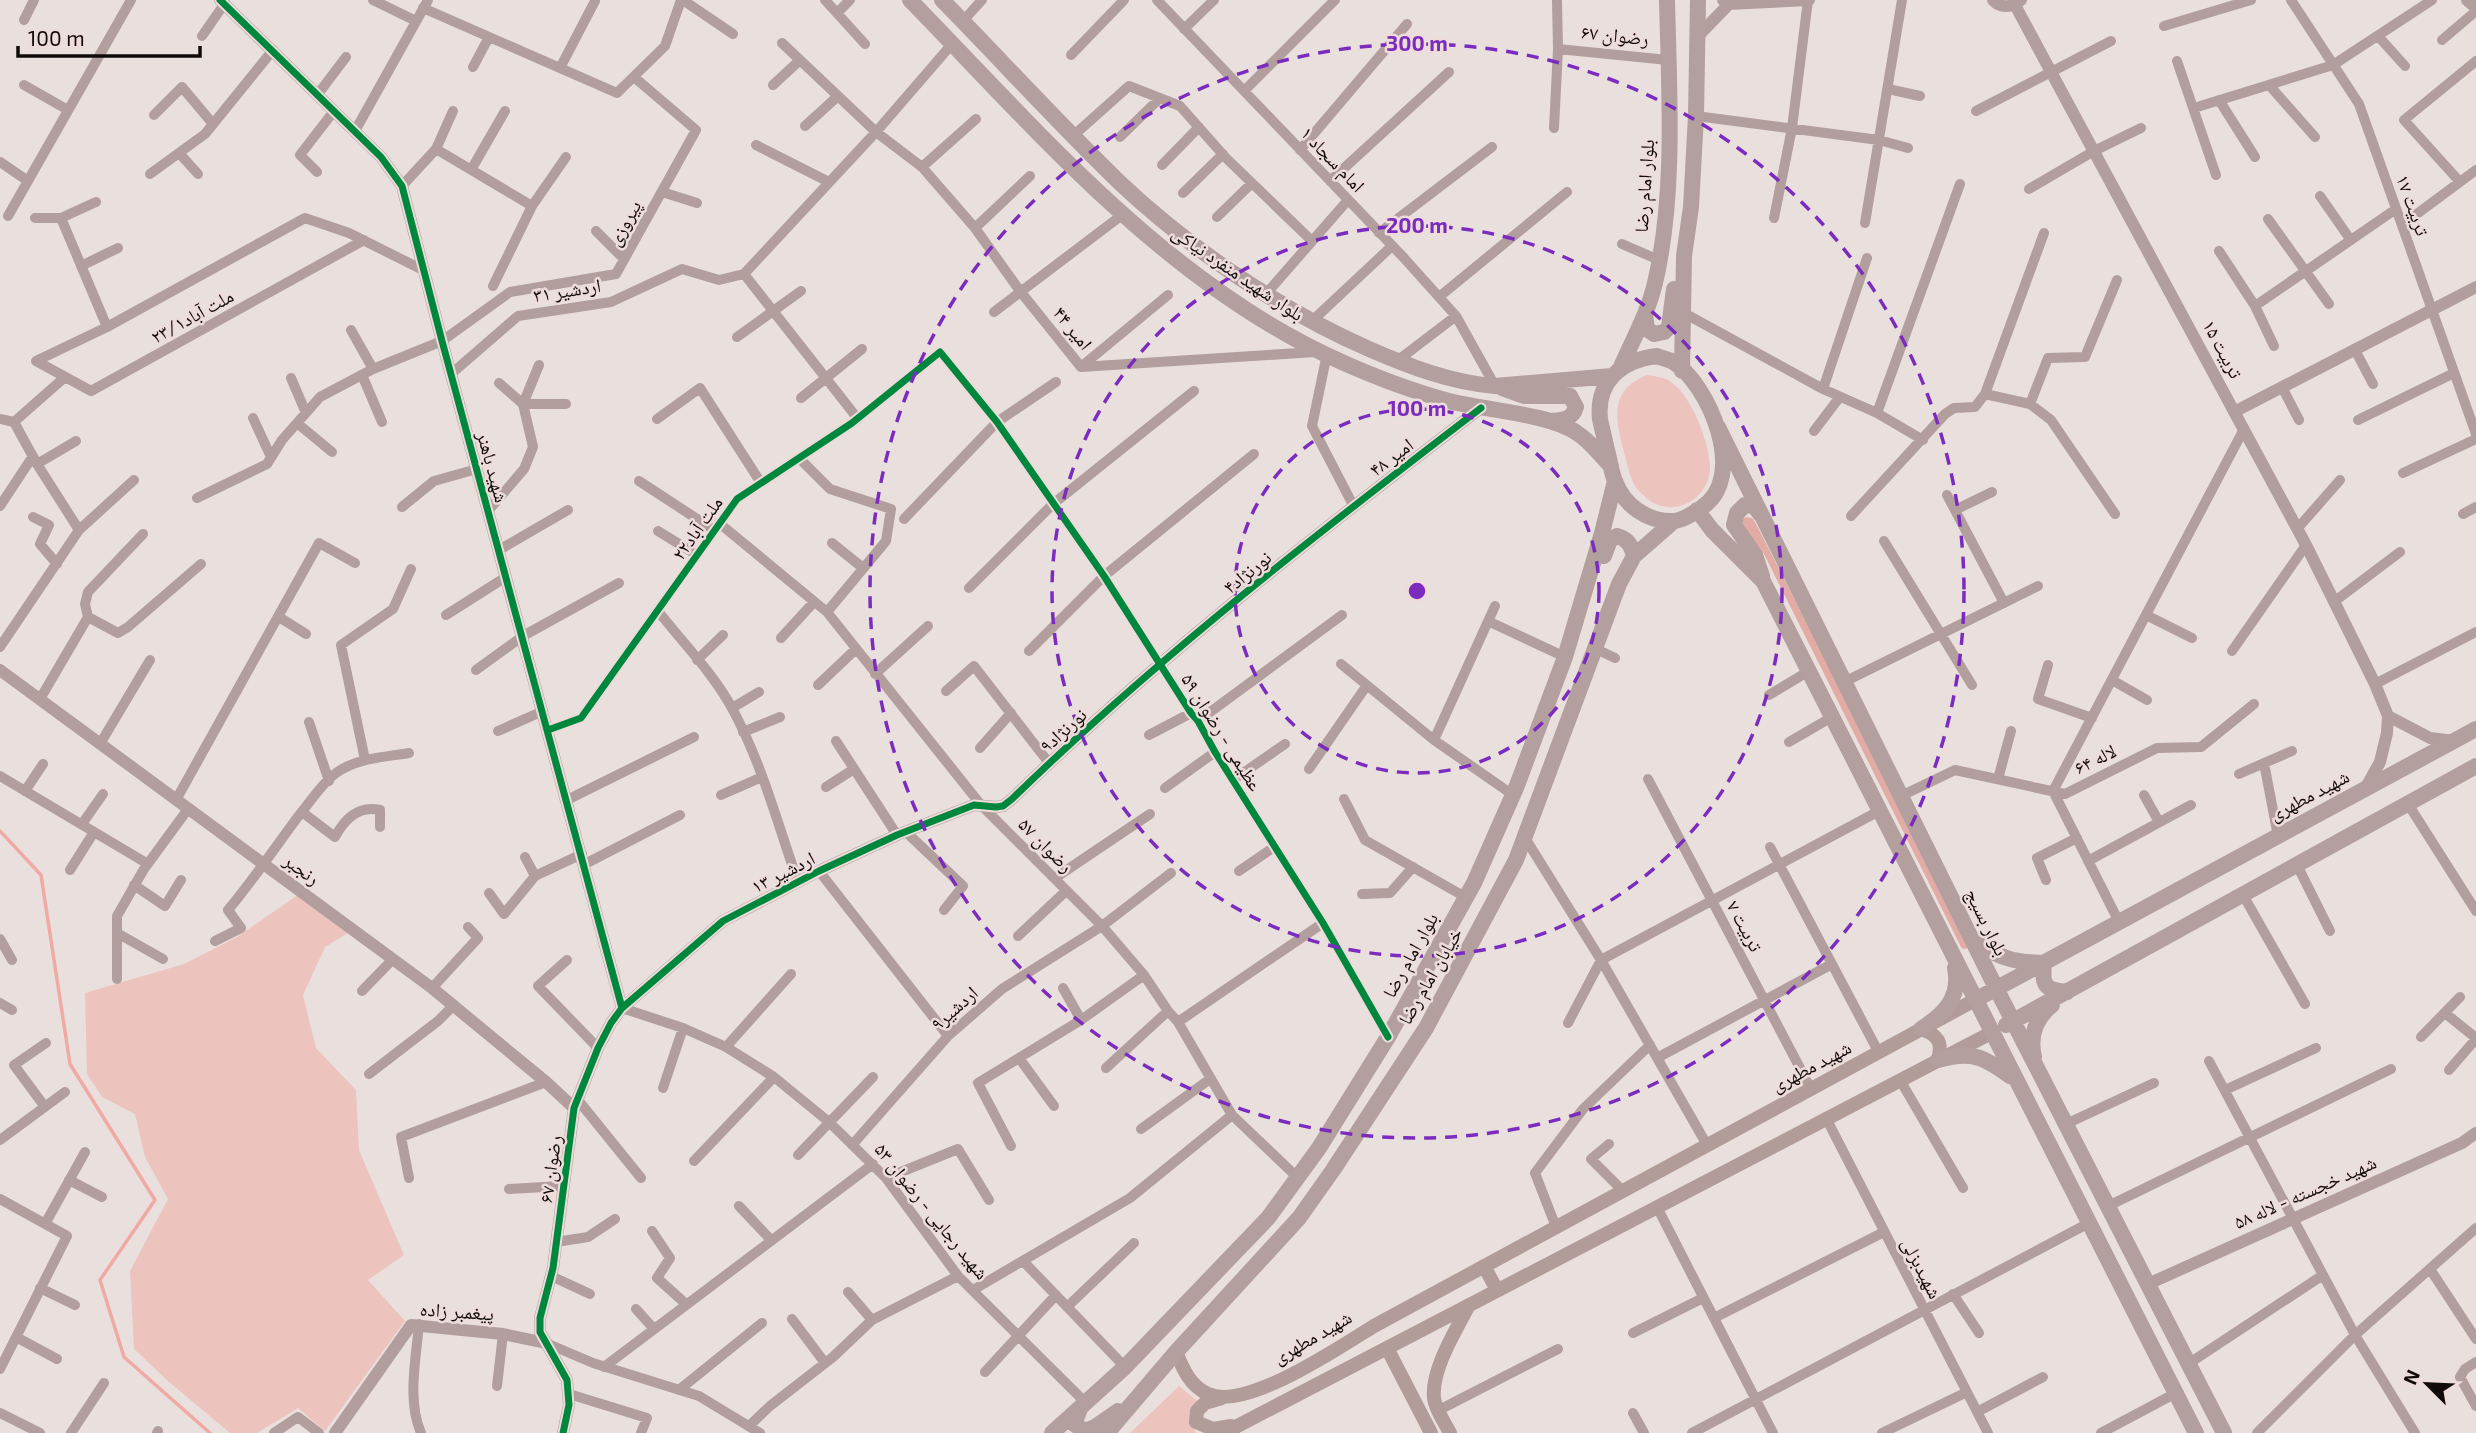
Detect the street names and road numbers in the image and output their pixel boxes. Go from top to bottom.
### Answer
street label: رضوان ۶۷ [1580,20,1650,50]
street label: امام سجاد ۱ [1294,121,1370,198]
street label: بلوار امام رضا [1629,139,1661,234]
street label: تربیت ۱۷ [2391,171,2435,239]
street label: پیروزی [602,196,647,250]
street label: بلوار شهید منفرد نیاکی [1168,220,1308,326]
street label: اردشیر ۳۱ [532,273,602,307]
street label: ملت آباد۲۳/۱ [146,283,237,348]
street label: امیر ۴۴ [1048,301,1098,355]
street label: تربیت ۱۵ [2198,316,2249,383]
street label: شهید باهنر [472,428,514,505]
street label: امیر ۴۸ [1364,433,1418,481]
street label: ملت آباد۲۲ [666,491,727,564]
street label: نورنژاد۴ [1218,545,1276,599]
street label: عظیمی - رضوان ۵۹ [1176,669,1268,796]
street label: نورنژاد۹ [1034,703,1092,757]
street label: لاله ۶۴ [2070,739,2119,778]
street label: شهید مطهری [2265,764,2353,826]
street label: رضوان ۵۷ [1013,812,1079,878]
street label: اردشیر ۱۳ [747,846,819,898]
street label: رنجبر [279,847,325,890]
street label: بلوار بسیج [1959,884,2014,960]
street label: تربیت ۷ [1722,896,1769,956]
street label: بلوار امام رضا [1377,908,1445,1003]
street label: خیابان امام رضا [1393,923,1469,1030]
street label: اردشیر۹ [925,981,983,1035]
street label: شهید مطهری [1767,1035,1855,1097]
street label: رضوان ۶۷ [533,1134,567,1204]
street label: شهید رجایی - رضوان ۵۳ [870,1138,994,1284]
street label: شهید خجسته - لاله ۵۸ [2230,1150,2380,1234]
street label: شهیدبزلی [1896,1233,1948,1303]
street label: پیغمبر زاده [419,1296,495,1326]
street label: شهید مطهری [1268,1305,1356,1369]

